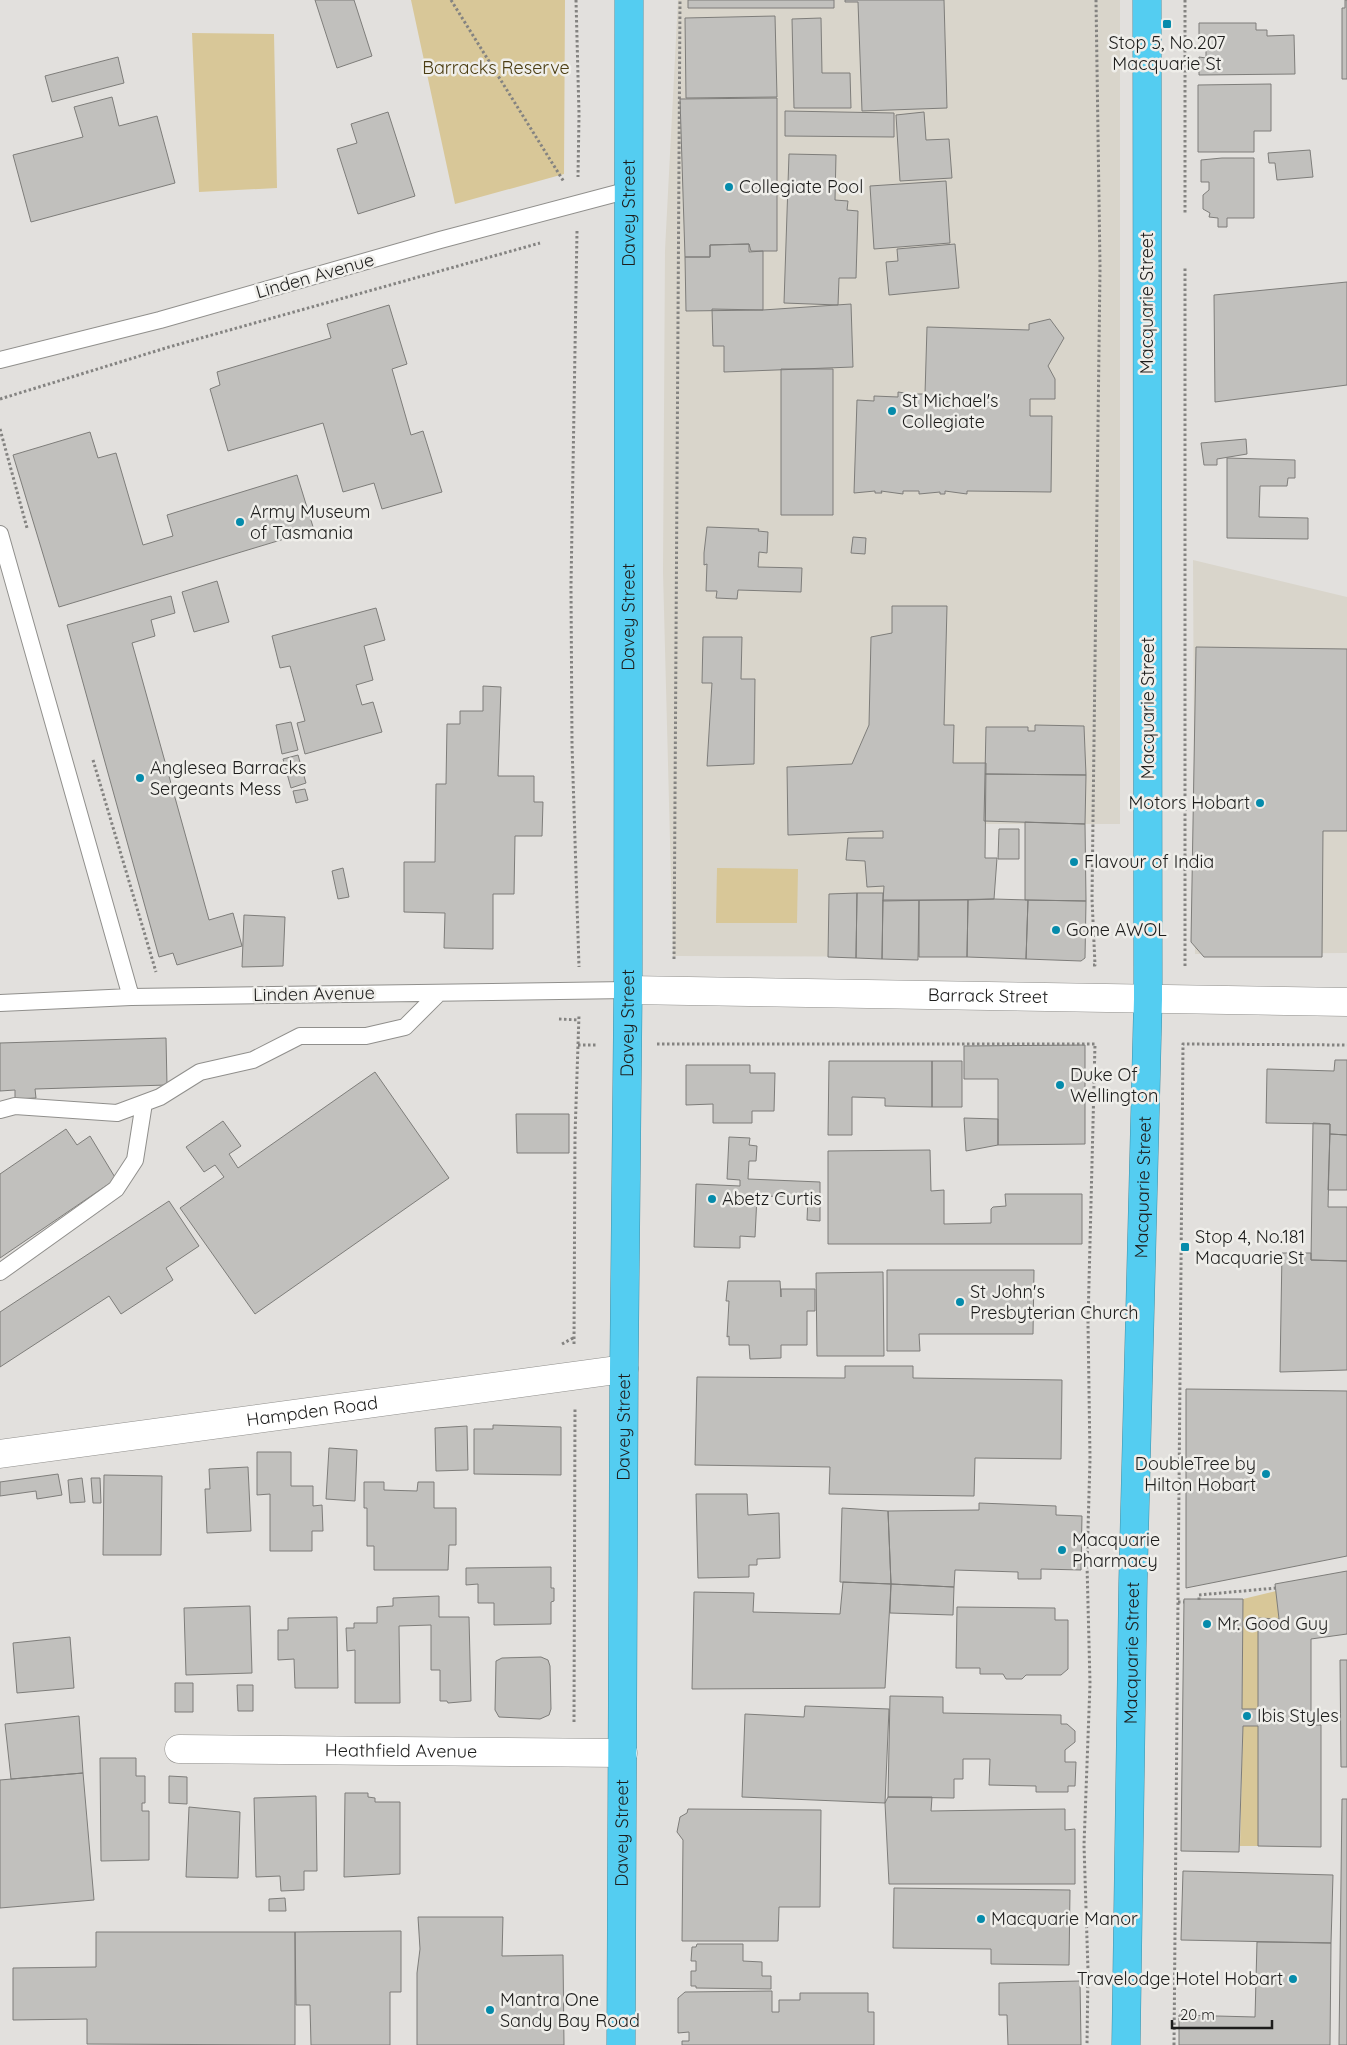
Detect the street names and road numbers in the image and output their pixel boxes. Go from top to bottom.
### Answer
street label: Davey Street [617,159,640,267]
street label: Macquarie Street [1135,232,1158,374]
street label: Linden Avenue [253,248,377,303]
street label: Davey Street [616,563,639,671]
street label: Macquarie Street [1136,637,1159,779]
street label: Davey Street [615,969,639,1077]
street label: Linden Avenue [253,981,375,1006]
street label: Barrack Street [928,983,1048,1008]
street label: Macquarie Street [1129,1116,1156,1259]
street label: Davey Street [612,1373,635,1481]
street label: Hampden Road [245,1391,379,1431]
street label: Macquarie Street [1119,1582,1144,1724]
street label: Heathfield Avenue [325,1738,477,1763]
street label: Davey Street [610,1779,633,1887]

